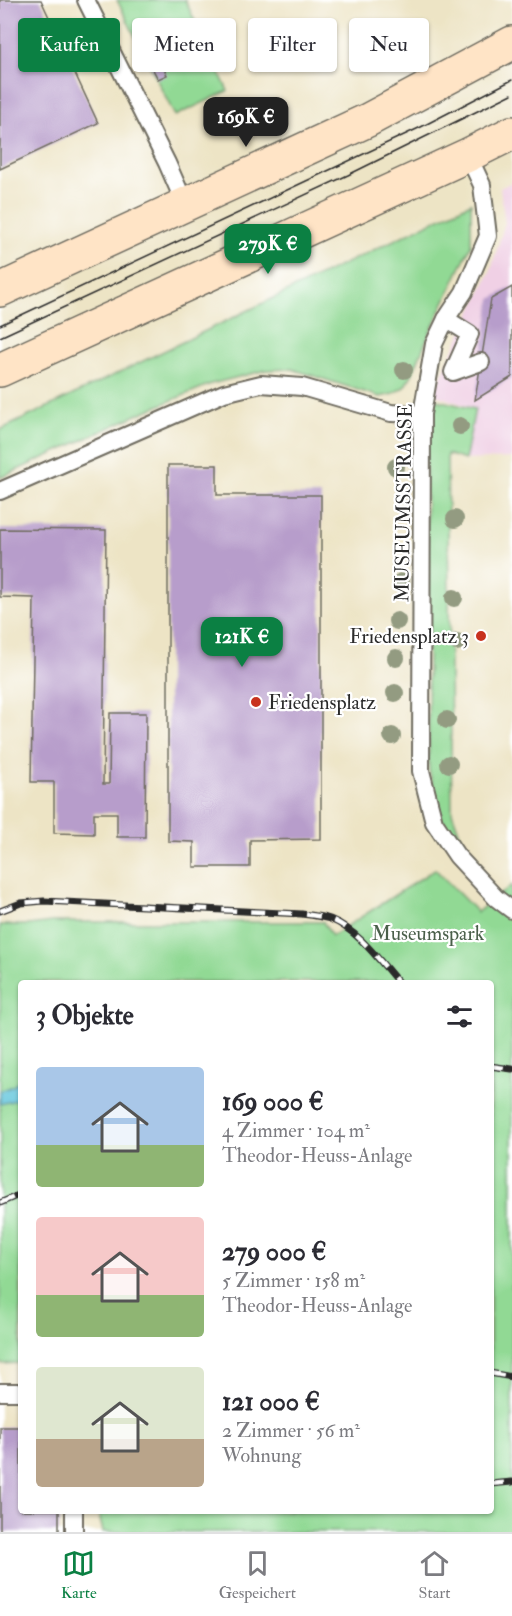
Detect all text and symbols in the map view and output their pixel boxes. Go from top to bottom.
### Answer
chip: Kaufen [18,18,120,72]
chip: Mieten [132,18,236,72]
chip: Filter [248,18,337,72]
chip: Neu [349,18,429,72]
pin: 169K € [197,97,295,148]
text: 169K € [217,104,275,129]
pin: 279K € [219,224,317,275]
text: 279K € [238,231,298,256]
street label: MUSEUMSSTRASSE [389,404,418,602]
pin: 121K € [193,617,291,668]
text: 121K € [215,624,269,649]
place label: Friedensplatz 3 [349,624,469,650]
marker: Friedensplatz 3 [474,629,488,643]
place label: Friedensplatz [268,690,376,716]
marker: Friedensplatz [249,695,263,709]
park label: Museumspark [372,921,485,947]
text: 3 Objekte [36,1000,134,1032]
icon: filters [443,1000,476,1033]
text: 169 000 € [222,1086,324,1118]
icon: home [84,1091,156,1163]
text: 4 Zimmer · 104 m² [222,1118,370,1143]
text: Theodor-Heuss-Anlage [222,1143,412,1168]
text: 279 000 € [222,1236,327,1268]
icon: home [84,1241,156,1313]
text: 5 Zimmer · 158 m² [222,1268,365,1293]
text: Theodor-Heuss-Anlage [222,1293,412,1318]
text: 121 000 € [222,1386,320,1418]
icon: home [84,1391,156,1463]
text: 2 Zimmer · 56 m² [222,1418,360,1443]
text: Wohnung [222,1443,301,1468]
tab: Karte [61,1547,97,1603]
tab: Gespeichert [219,1547,296,1603]
tab: Start [418,1547,451,1603]

